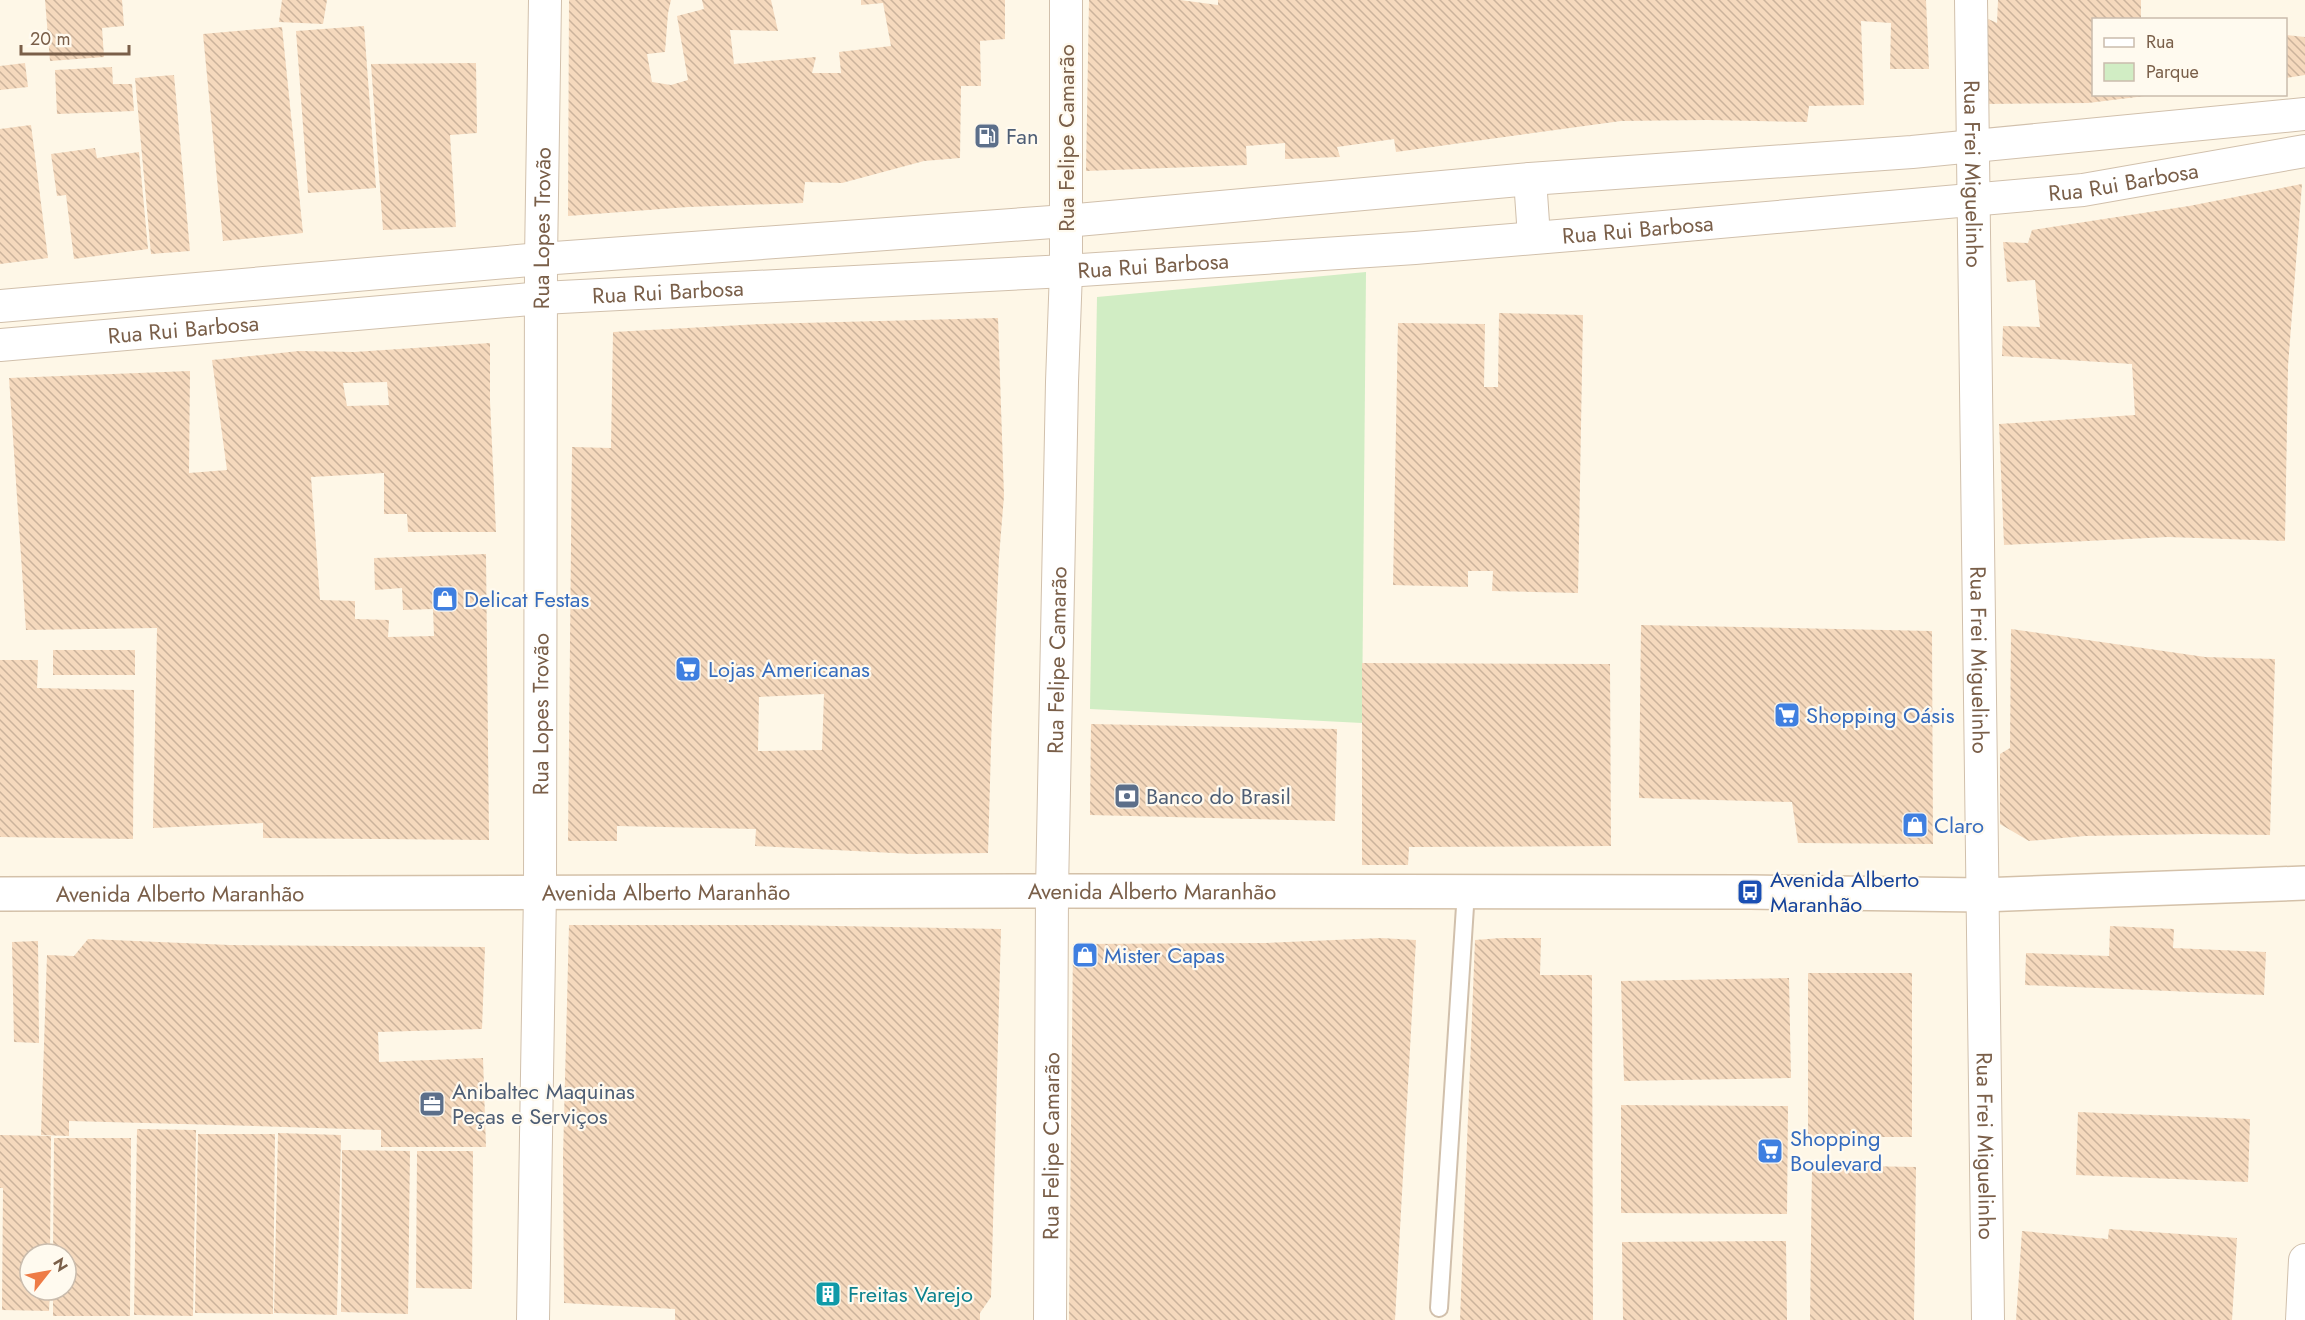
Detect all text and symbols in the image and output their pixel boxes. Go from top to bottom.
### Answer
scale bar [21,18,129,56]
legend [2092,18,2287,96]
text: 20 m [30,26,70,52]
text: Rua [2146,29,2174,55]
street label: Rua Felipe Camarão [1050,44,1082,232]
text: Parque [2146,59,2199,85]
street label: Rua Frei Miguelinho [1956,80,1990,268]
place label: Fan [1006,120,1038,152]
fuel station icon: Fan [972,121,1002,151]
street label: Rua Lopes Trovão [525,147,559,309]
street label: Rua Rui Barbosa [2047,154,2201,209]
street label: Rua Rui Barbosa [1561,207,1715,252]
street label: Rua Rui Barbosa [1076,244,1230,286]
street label: Rua Rui Barbosa [591,272,744,311]
street label: Rua Rui Barbosa [106,307,260,352]
street label: Rua Felipe Camarão [1039,566,1074,754]
street label: Rua Frei Miguelinho [1962,566,1997,754]
place label: Delicat Festas [464,583,589,615]
shop icon: Delicat Festas [430,584,460,614]
street label: Rua Lopes Trovão [524,633,556,795]
place label: Lojas Americanas [708,653,870,685]
supermarket icon: Lojas Americanas [673,654,703,684]
place label: Shopping Oásis [1806,699,1955,731]
supermarket icon: Shopping Oásis [1772,700,1802,730]
place label: Banco do Brasil [1146,780,1291,812]
bank icon: Banco do Brasil [1112,781,1142,811]
place label: Claro [1934,809,1984,841]
shop icon: Claro [1900,810,1930,840]
place label: Avenida Alberto Maranhão [1770,863,1919,920]
street label: Avenida Alberto Maranhão [1028,875,1276,907]
street label: Avenida Alberto Maranhão [542,876,790,908]
street label: Avenida Alberto Maranhão [56,877,304,910]
bus stop icon: Avenida Alberto Maranhão [1735,877,1765,907]
place label: Mister Capas [1104,939,1225,971]
shop icon: Mister Capas [1070,940,1100,970]
street label: Rua Felipe Camarão [1034,1052,1067,1240]
street label: Rua Frei Miguelinho [1969,1052,2003,1240]
place label: Anibaltec Maquinas Peças e Serviços [452,1075,635,1132]
office icon: Anibaltec Maquinas Peças e Serviços [417,1089,447,1119]
place label: Shopping Boulevard [1790,1122,1882,1179]
supermarket icon: Shopping Boulevard [1755,1136,1785,1166]
north arrow [18,1242,78,1302]
text: N [47,1253,74,1276]
place label: Freitas Varejo [848,1278,973,1310]
building icon: Freitas Varejo [813,1279,843,1309]

